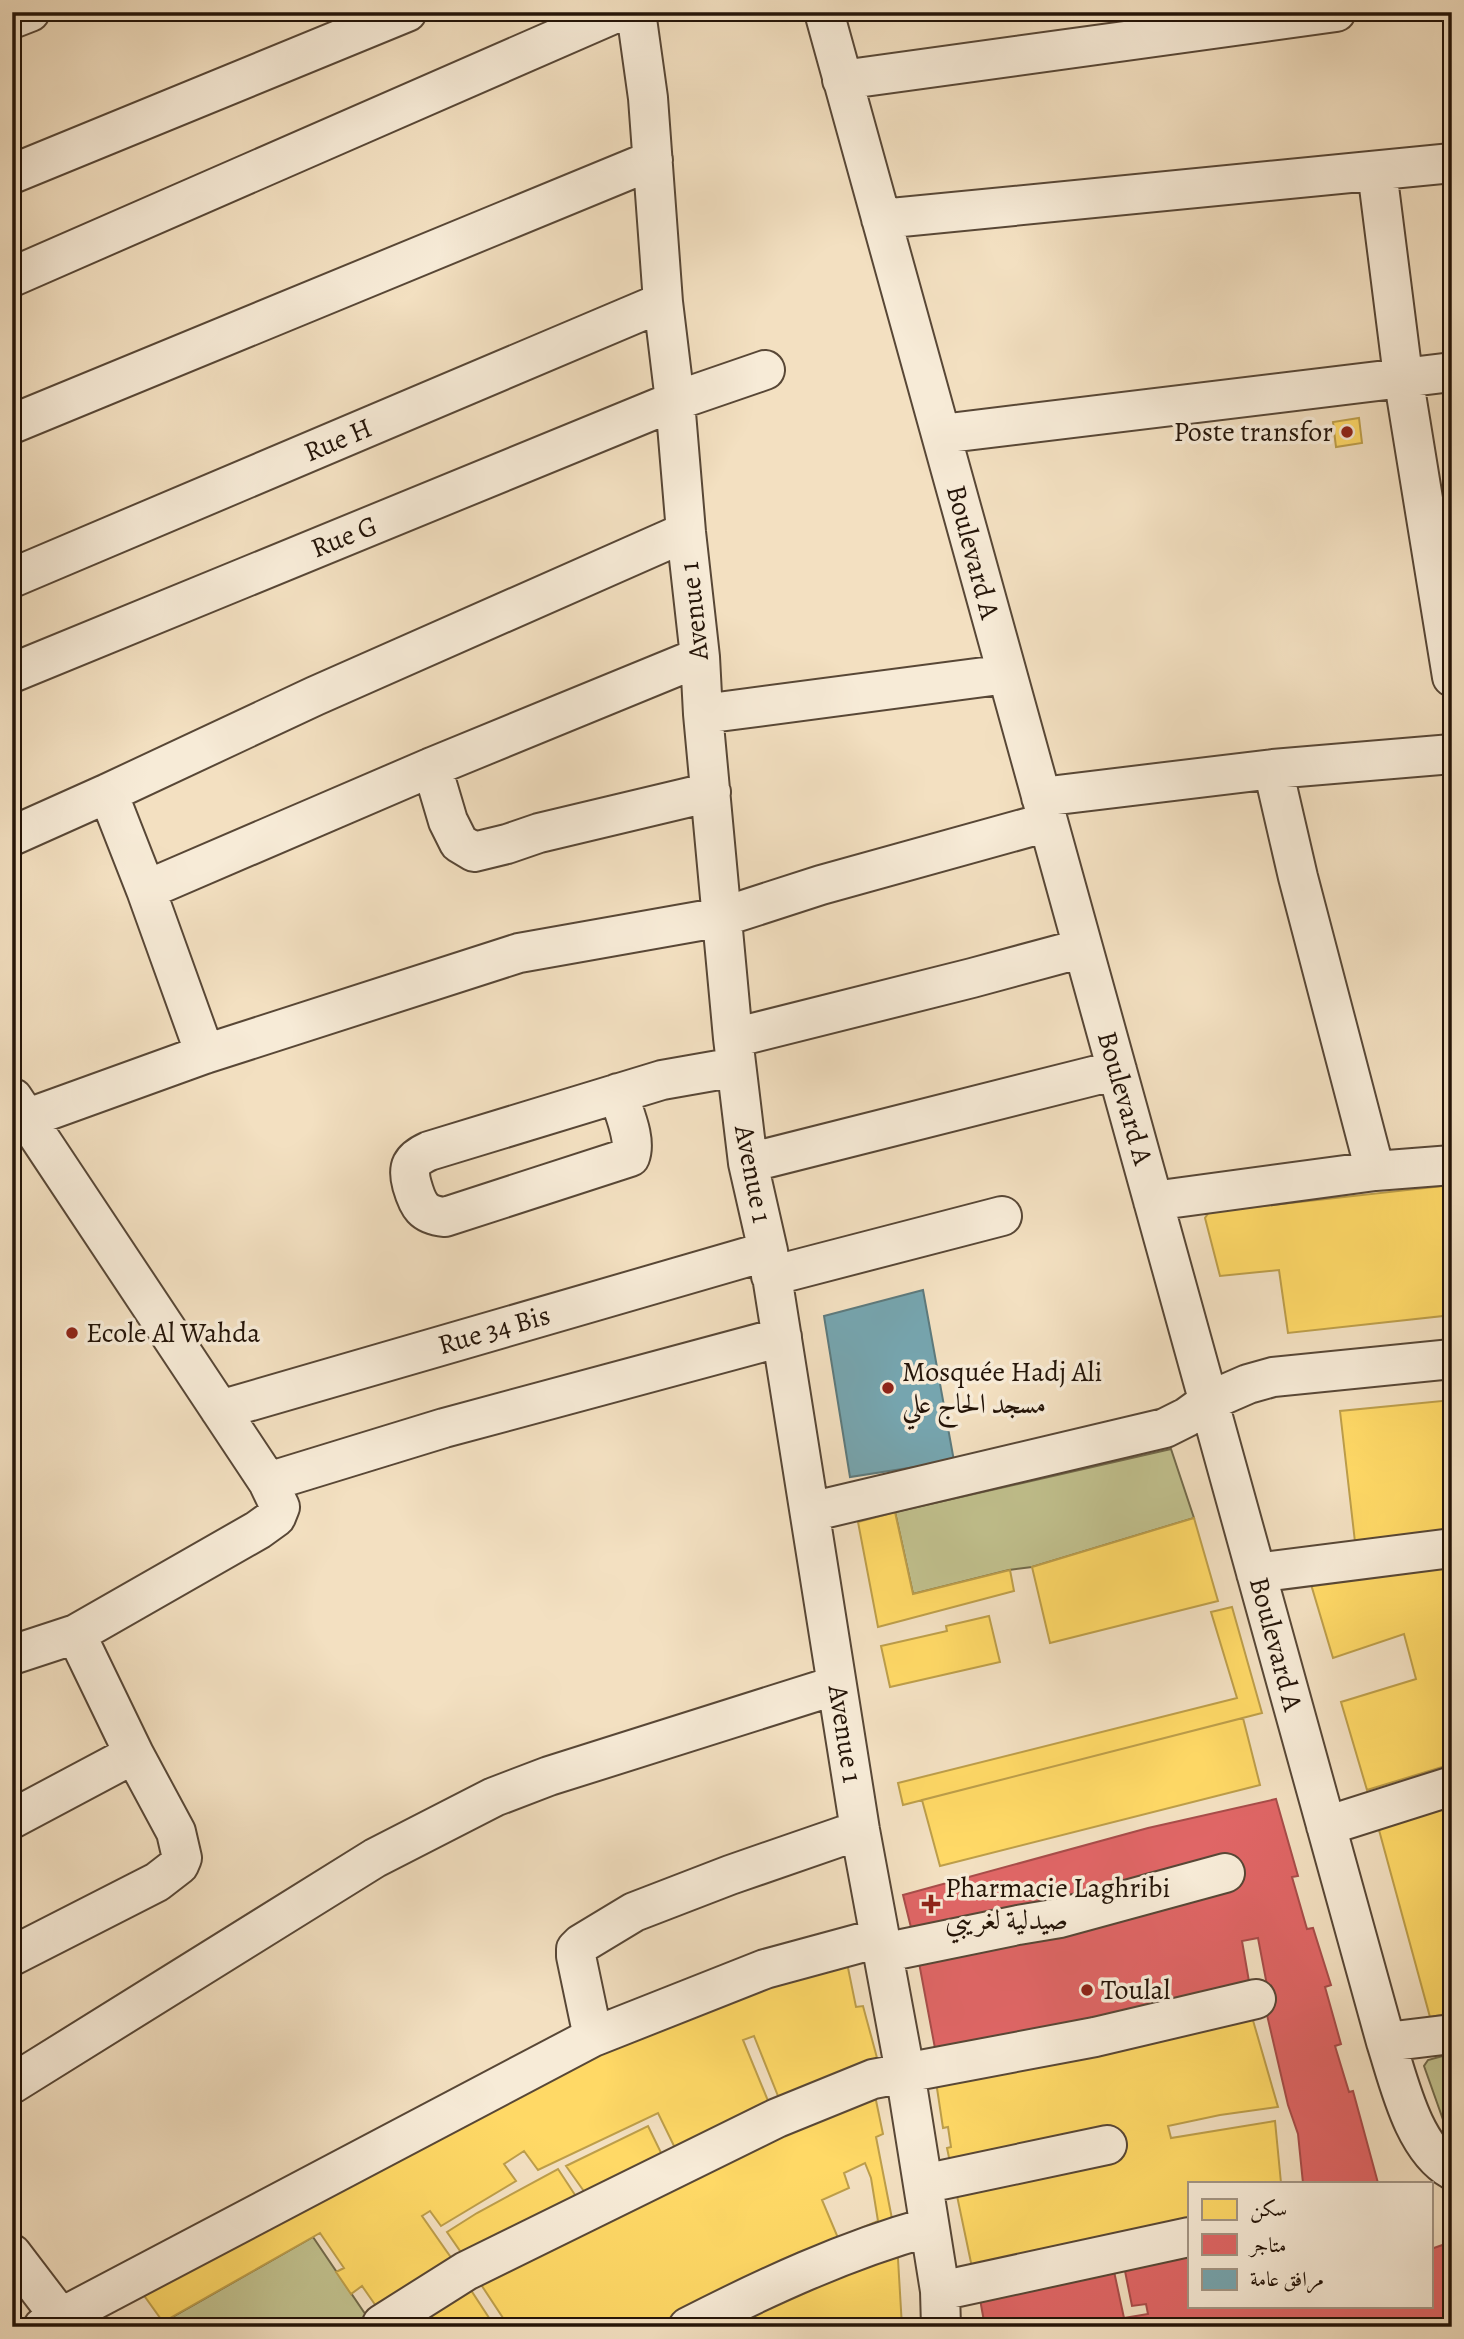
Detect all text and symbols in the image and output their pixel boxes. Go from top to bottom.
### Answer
street label: Rue H [298,409,378,471]
place label: Poste transfor [1174,413,1333,451]
marker: Poste transfor [1339,424,1355,440]
street label: Boulevard A [937,481,1009,624]
street label: Rue G [305,507,383,567]
street label: Avenue 1 [670,560,718,663]
street label: Boulevard A [1088,1027,1162,1170]
street label: Avenue 1 [725,1121,781,1226]
street label: Rue 34 Bis [434,1296,554,1364]
place label: Ecole Al Wahda [86,1314,260,1352]
marker: Ecole Al Wahda [64,1325,80,1341]
place label: Mosquée Hadj Ali مسجد الحاج علي [902,1353,1102,1430]
marker: Mosquée Hadj Ali مسجد الحاج علي [880,1380,896,1396]
street label: Boulevard A [1240,1573,1312,1716]
street label: Avenue 1 [818,1681,871,1786]
place label: Pharmacie Laghribi صيدلية لغريبي [945,1869,1170,1944]
marker: Pharmacie Laghribi صيدلية لغريبي [923,1896,939,1912]
place label: Toulal [1101,1971,1171,2009]
marker: Toulal [1079,1982,1095,1998]
legend [1188,2182,1432,2308]
text: سكن [1250,2195,1287,2223]
text: متاجر [1248,2231,1287,2259]
text: مرافق عامة [1250,2265,1324,2294]

